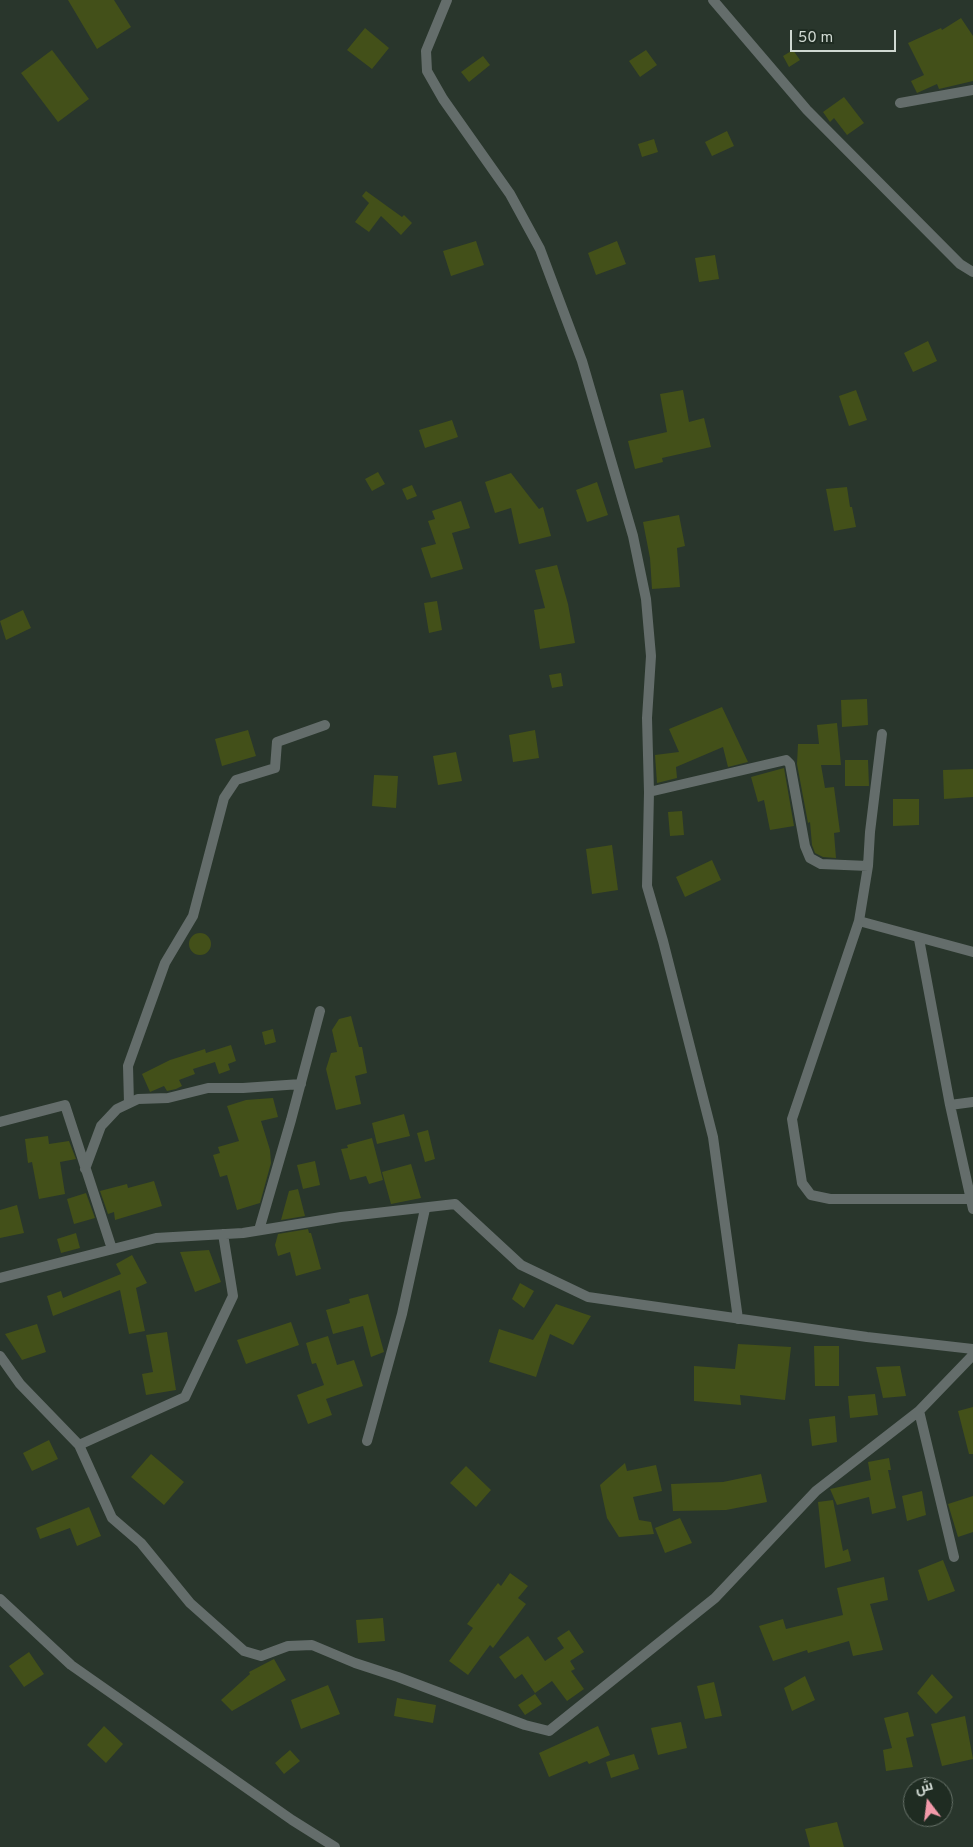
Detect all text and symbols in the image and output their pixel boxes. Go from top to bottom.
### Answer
scale bar [793,20,899,52]
text: 50 m [798,29,833,48]
north arrow [903,1777,953,1827]
text: ش [913,1777,935,1799]

